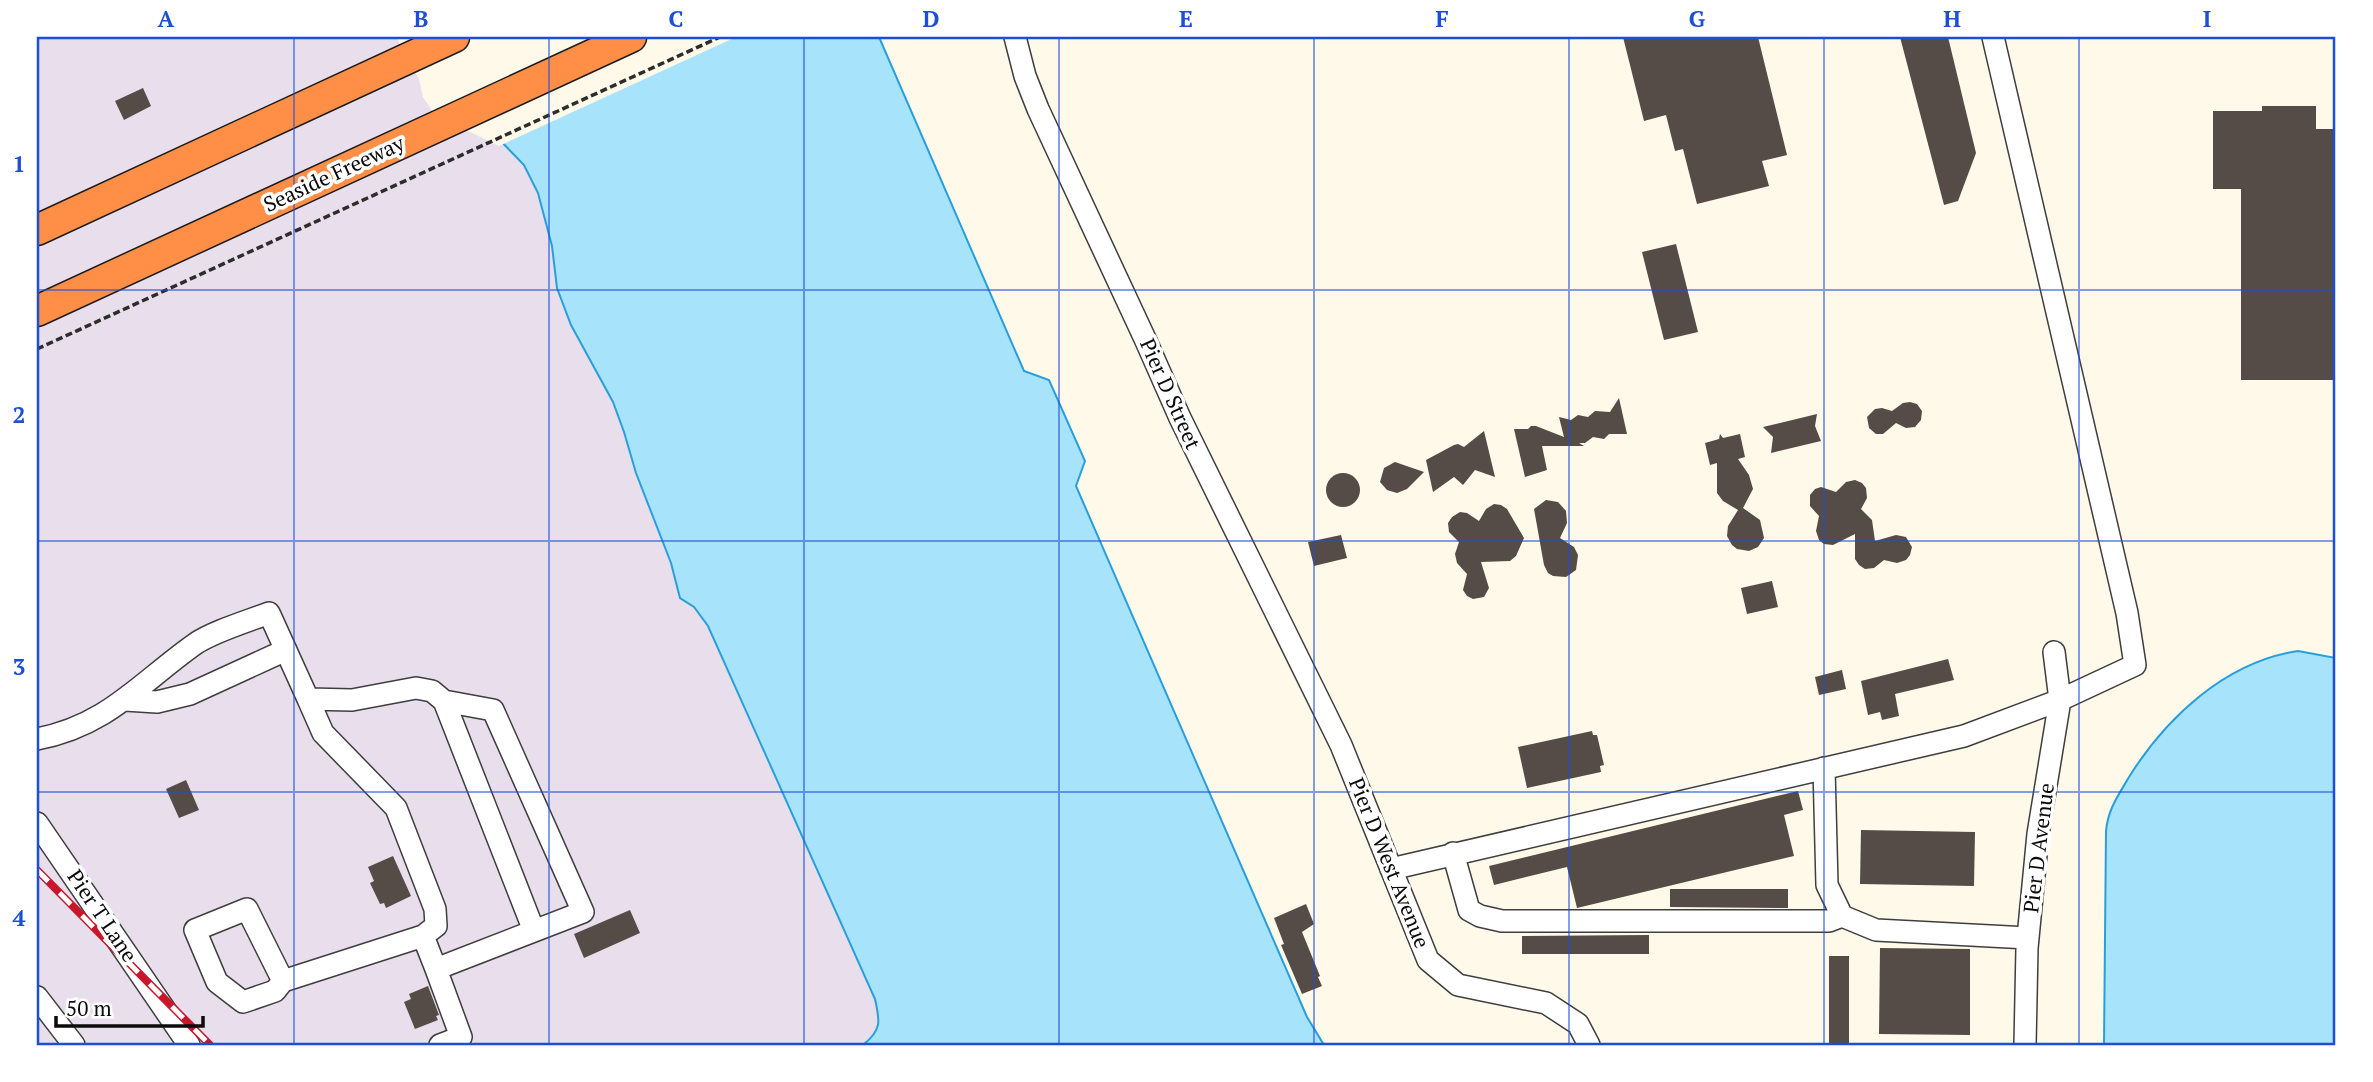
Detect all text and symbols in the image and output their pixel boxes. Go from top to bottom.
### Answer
text: A [158,3,175,34]
text: B [414,3,429,34]
text: C [669,3,684,34]
text: D [923,3,940,34]
text: E [1179,3,1193,34]
text: F [1435,3,1449,34]
text: G [1689,3,1706,34]
text: H [1943,3,1961,34]
text: I [2203,3,2211,34]
street label: Seaside Freeway [259,128,409,218]
text: 1 [13,148,26,179]
street label: Pier D Street [1134,334,1208,454]
text: 2 [13,399,26,430]
text: 3 [13,651,26,682]
street label: Pier D West Avenue [1343,773,1437,952]
street label: Pier D Avenue [2016,781,2060,915]
street label: Pier T Lane [62,864,144,967]
text: 4 [13,902,26,933]
scale bar [56,984,203,1028]
text: 50 m [66,994,112,1022]

